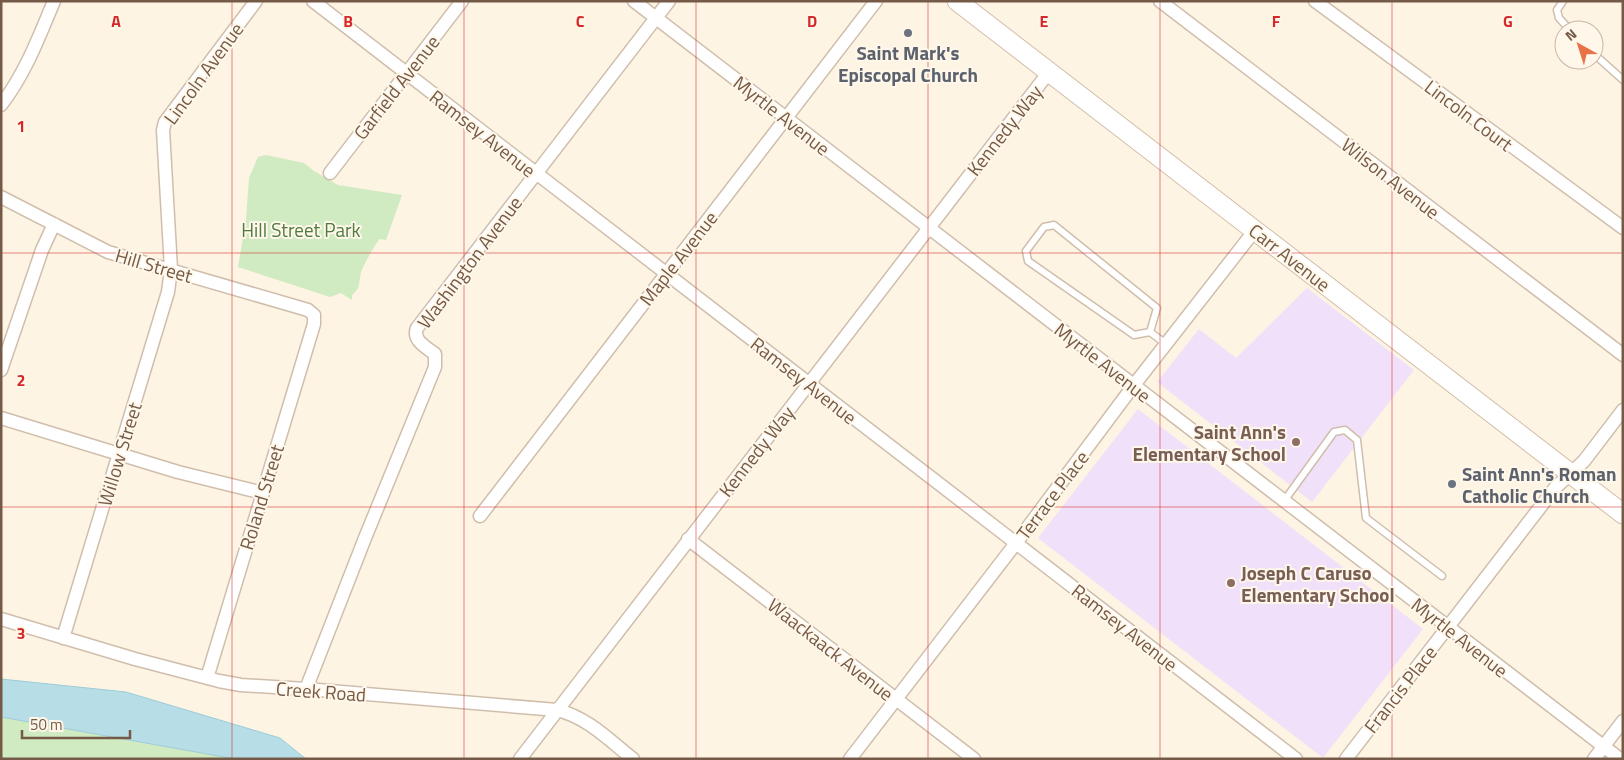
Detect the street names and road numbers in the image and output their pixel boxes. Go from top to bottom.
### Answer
street label: Lincoln Avenue [156,16,250,130]
street label: Garfield Avenue [346,28,446,146]
street label: Myrtle Avenue [727,68,837,162]
street label: Lincoln Court [1419,72,1519,158]
street label: Kennedy Way [959,78,1049,182]
street label: Ramsey Avenue [424,82,542,184]
street label: Wilson Avenue [1336,130,1446,226]
street label: Washington Avenue [409,189,529,335]
street label: Maple Avenue [632,205,724,311]
street label: Carr Avenue [1243,216,1337,298]
street label: Hill Street [112,240,196,290]
street label: Myrtle Avenue [1048,315,1158,409]
street label: Ramsey Avenue [745,329,863,431]
street label: Willow Street [89,398,149,510]
street label: Kennedy Way [711,399,801,503]
street label: Roland Street [231,440,291,553]
street label: Terrace Place [1009,444,1095,546]
street label: Ramsey Avenue [1066,576,1184,678]
street label: Waackaack Avenue [762,590,900,708]
street label: Myrtle Avenue [1405,590,1515,684]
street label: Francis Place [1356,639,1444,739]
street label: Creek Road [275,673,367,709]

